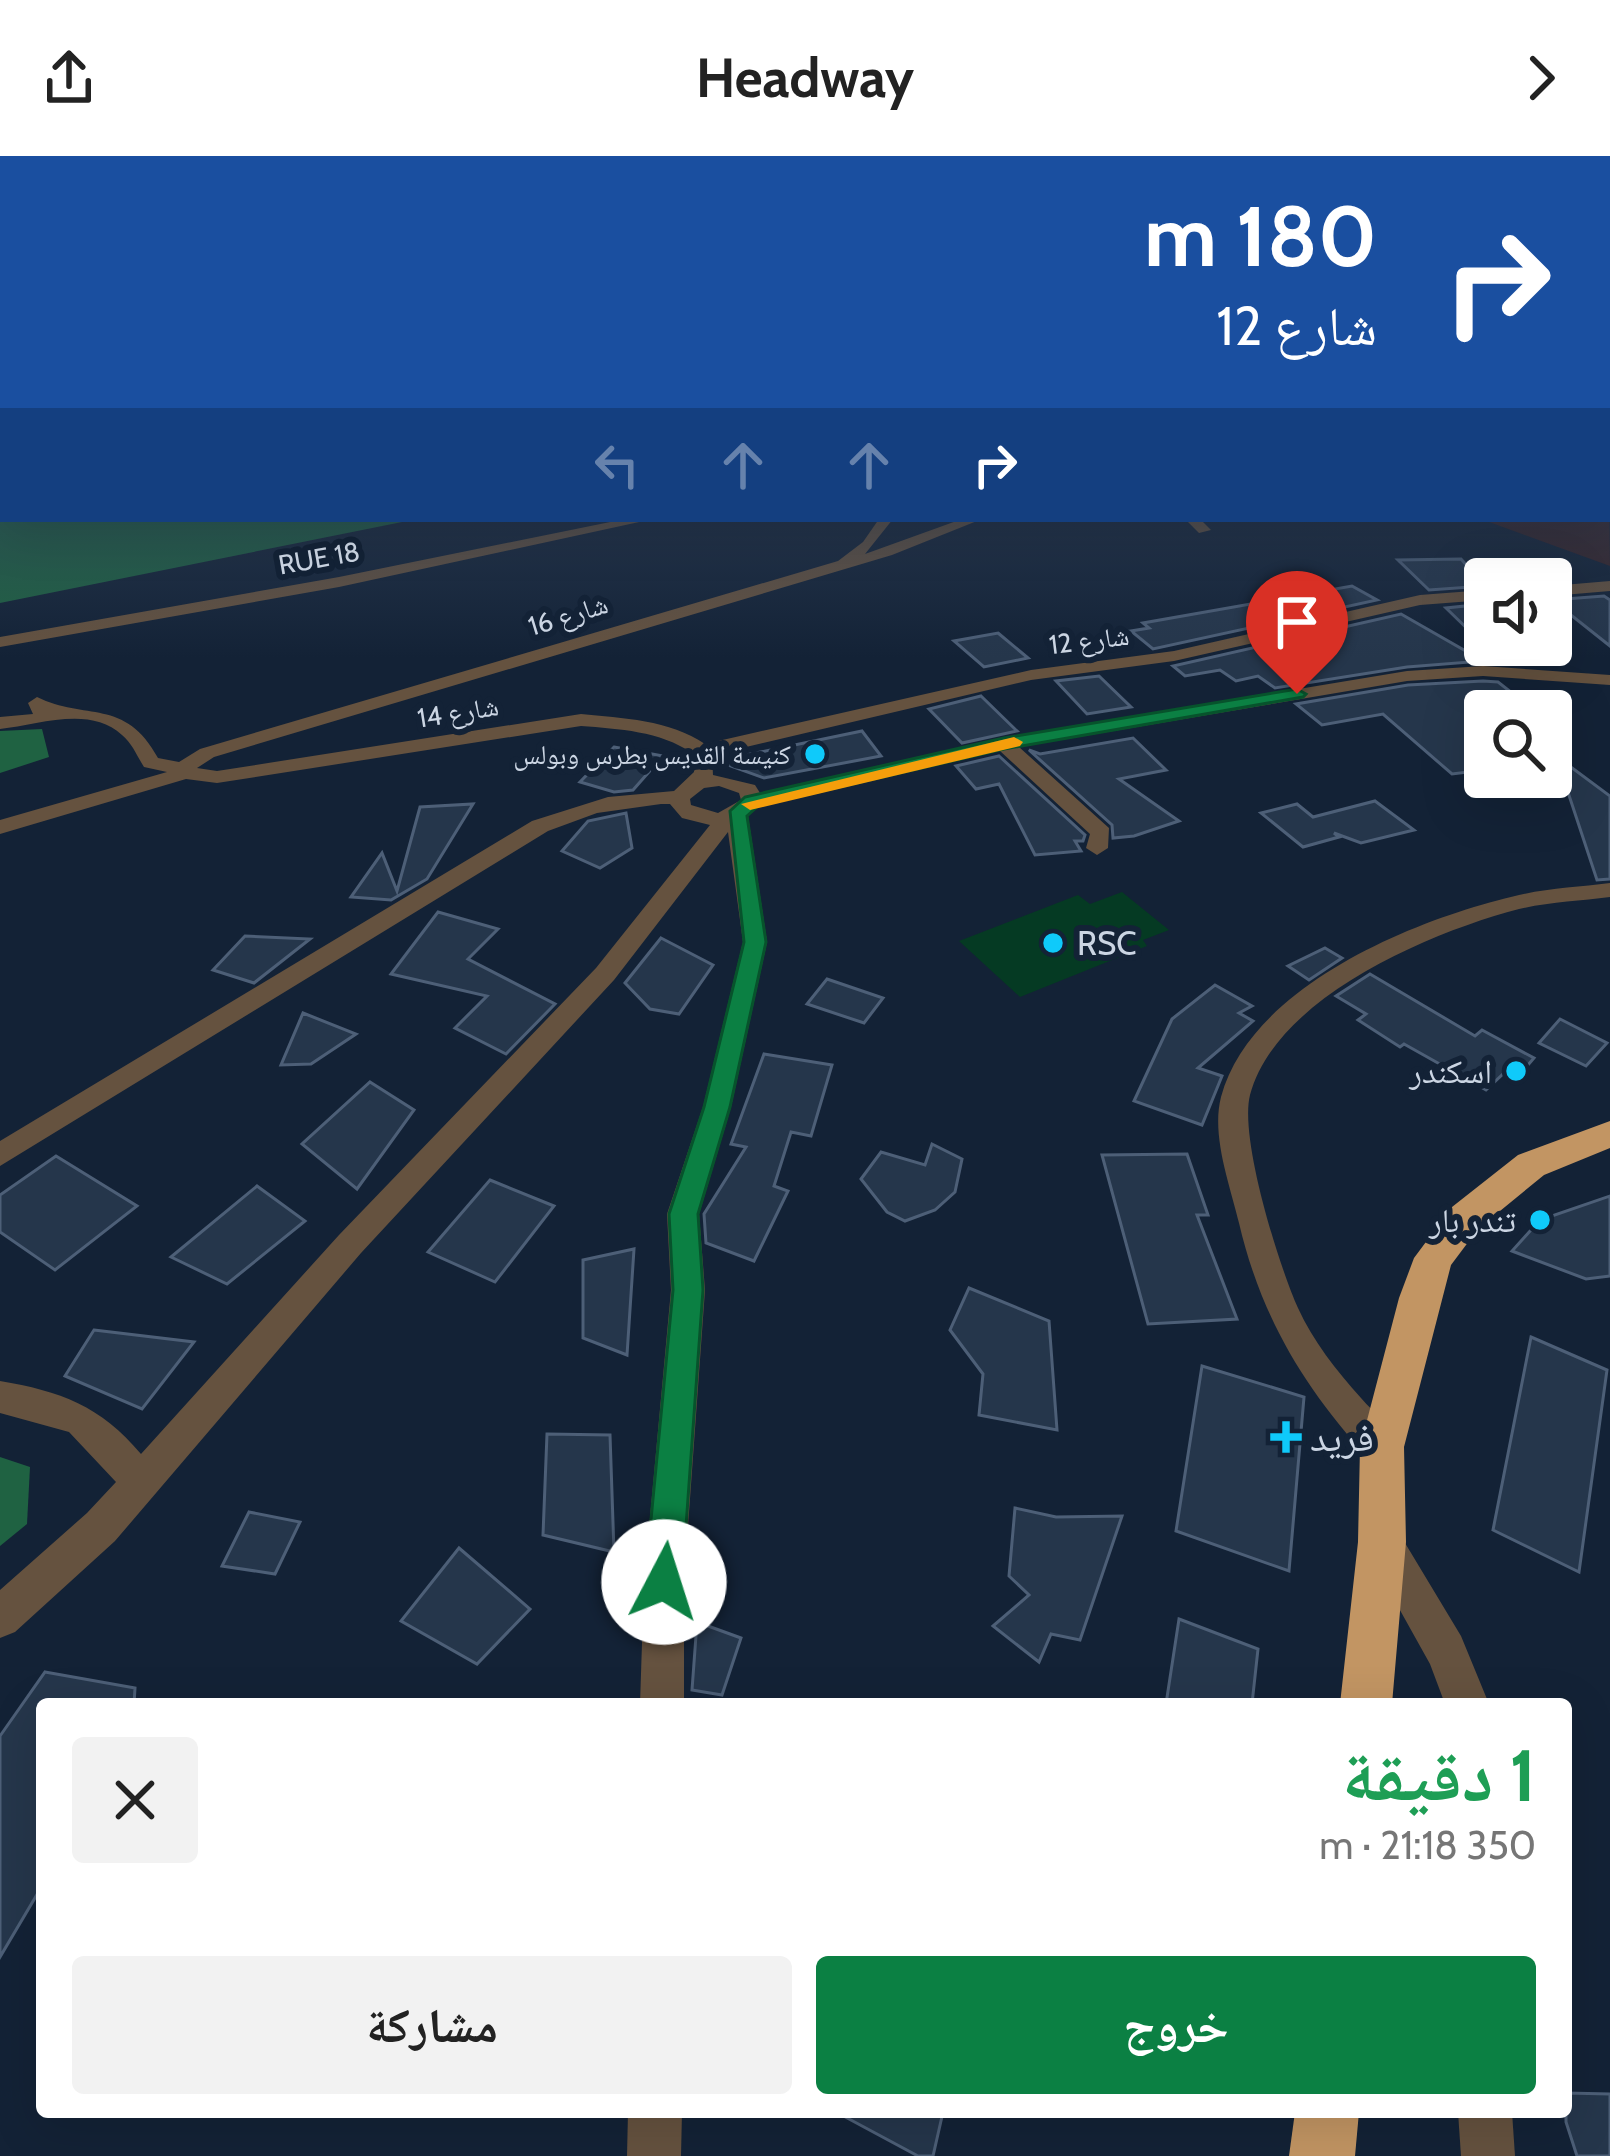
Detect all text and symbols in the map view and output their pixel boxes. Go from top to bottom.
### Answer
icon: share [36,45,102,111]
text: Headway [696,45,914,111]
icon: forward [1508,45,1574,111]
text: 180 m [1144,185,1377,287]
icon: right [1419,204,1575,360]
text: شارع 12 [1216,293,1377,359]
icon: left [584,432,650,498]
icon: ahead [710,432,776,498]
icon: ahead [836,432,902,498]
icon: right [962,432,1028,498]
street label: RUE 18 [276,535,362,581]
map controls [1464,558,1572,798]
button: sound [1464,558,1572,666]
pin [1246,571,1348,694]
street label: شارع 16 [524,587,612,644]
icon: arrive [1264,589,1330,655]
street label: شارع 12 [1047,619,1131,662]
street label: شارع 14 [415,689,501,736]
button: search [1464,690,1572,798]
place label: كنيسة القديس بطرس وبولس [513,738,791,771]
marker: كنيسة القديس بطرس وبولس [802,741,828,767]
place label: RSC [1077,923,1137,963]
marker: RSC [1040,930,1066,956]
place label: اسكندر [1408,1051,1492,1091]
marker: اسكندر [1503,1058,1529,1084]
place label: تندر بار [1428,1200,1516,1240]
marker: تندر بار [1527,1207,1553,1233]
place label: فريد [1310,1413,1374,1461]
marker: فريد [1273,1424,1299,1450]
position arrow [601,1519,727,1645]
text: 1 دقيقة [1342,1732,1536,1819]
button: close [72,1737,198,1863]
text: 350 m · 21:18 [1319,1821,1536,1869]
button: مشاركة [72,1956,792,2094]
button: خروج [816,1956,1536,2094]

